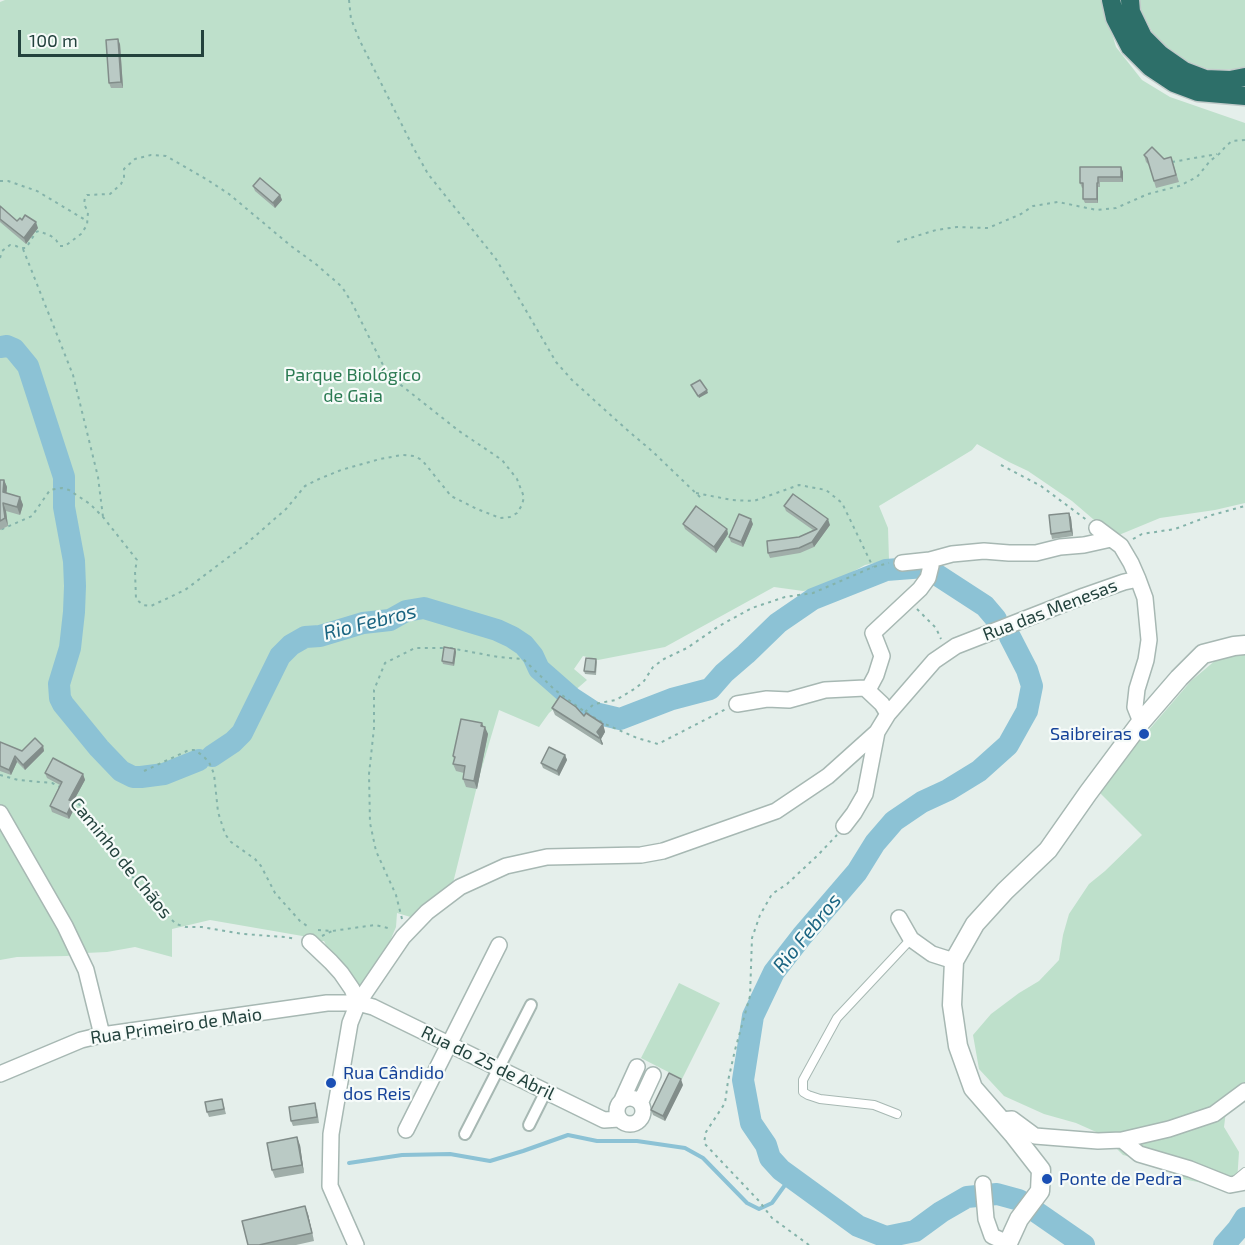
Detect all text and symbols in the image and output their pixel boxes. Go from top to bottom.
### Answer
scale bar [21,18,207,56]
text: 100 m [29,29,78,51]
park label: Parque Biológico de Gaia [285,364,421,406]
street label: Rua das Menesas [980,574,1120,646]
water label: Rio Febros [321,599,419,645]
place label: Saibreiras [1050,723,1132,745]
marker: Saibreiras [1137,727,1151,741]
street label: Caminho de Chãos [66,793,176,923]
water label: Rio Febros [768,889,846,977]
street label: Rua Primeiro de Maio [89,1003,263,1049]
street label: Rua do 25 de Abril [418,1021,558,1105]
place label: Rua Cândido dos Reis [343,1062,444,1104]
marker: Rua Cândido dos Reis [324,1076,338,1090]
place label: Ponte de Pedra [1059,1168,1182,1190]
marker: Ponte de Pedra [1040,1172,1054,1186]

